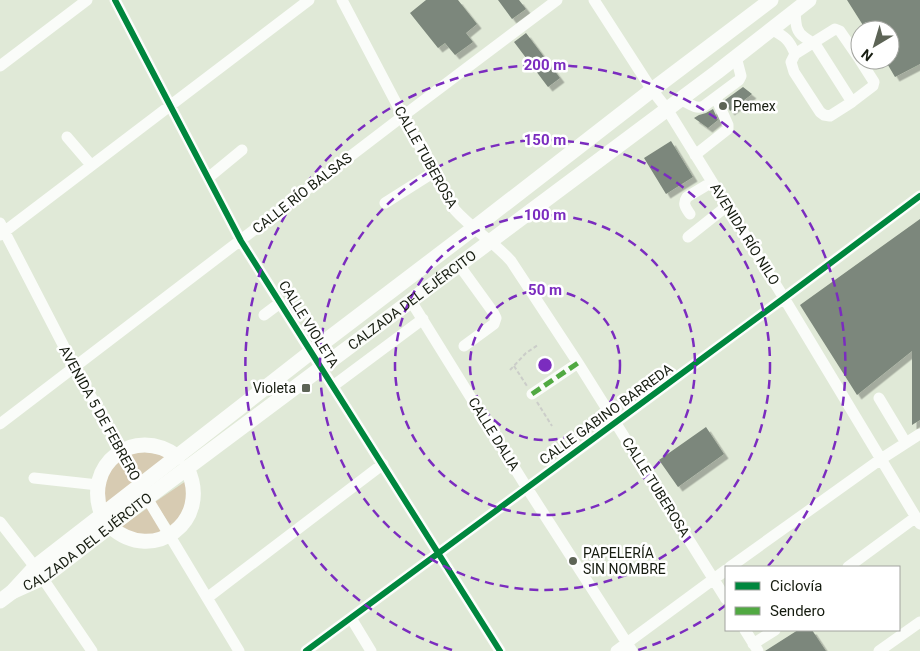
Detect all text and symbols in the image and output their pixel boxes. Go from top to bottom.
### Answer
north arrow [850,20,900,70]
text: N [858,46,876,65]
text: 200 m [524,56,566,74]
place label: Pemex [733,98,776,114]
marker: Pemex [717,100,729,112]
street label: CALLE TUBEROSA [391,103,461,211]
text: 150 m [524,131,566,149]
street label: CALLE RÍO BALSAS [249,149,355,237]
street label: AVENIDA RÍO NILO [707,180,784,288]
text: 100 m [524,206,566,224]
street label: CALZADA DEL EJÉRCITO [345,247,479,353]
street label: CALLE VIOLETA [276,277,342,371]
text: 50 m [528,281,562,299]
street label: AVENIDA 5 DE FEBRERO [56,343,144,483]
centre of rings [536,356,554,374]
street label: CALLE GABINO BARREDA [536,360,676,468]
place label: Violeta [253,380,296,396]
marker: Violeta [300,382,312,394]
street label: CALLE DALIA [465,394,523,474]
street label: CALLE TUBEROSA [619,434,693,540]
street label: CALZADA DEL EJÉRCITO [20,489,155,594]
place label: PAPELERÍA SIN NOMBRE [583,544,666,577]
marker: PAPELERÍA SIN NOMBRE [567,555,579,567]
legend [725,566,900,631]
text: Ciclovía [770,577,823,595]
text: Sendero [770,602,825,620]

